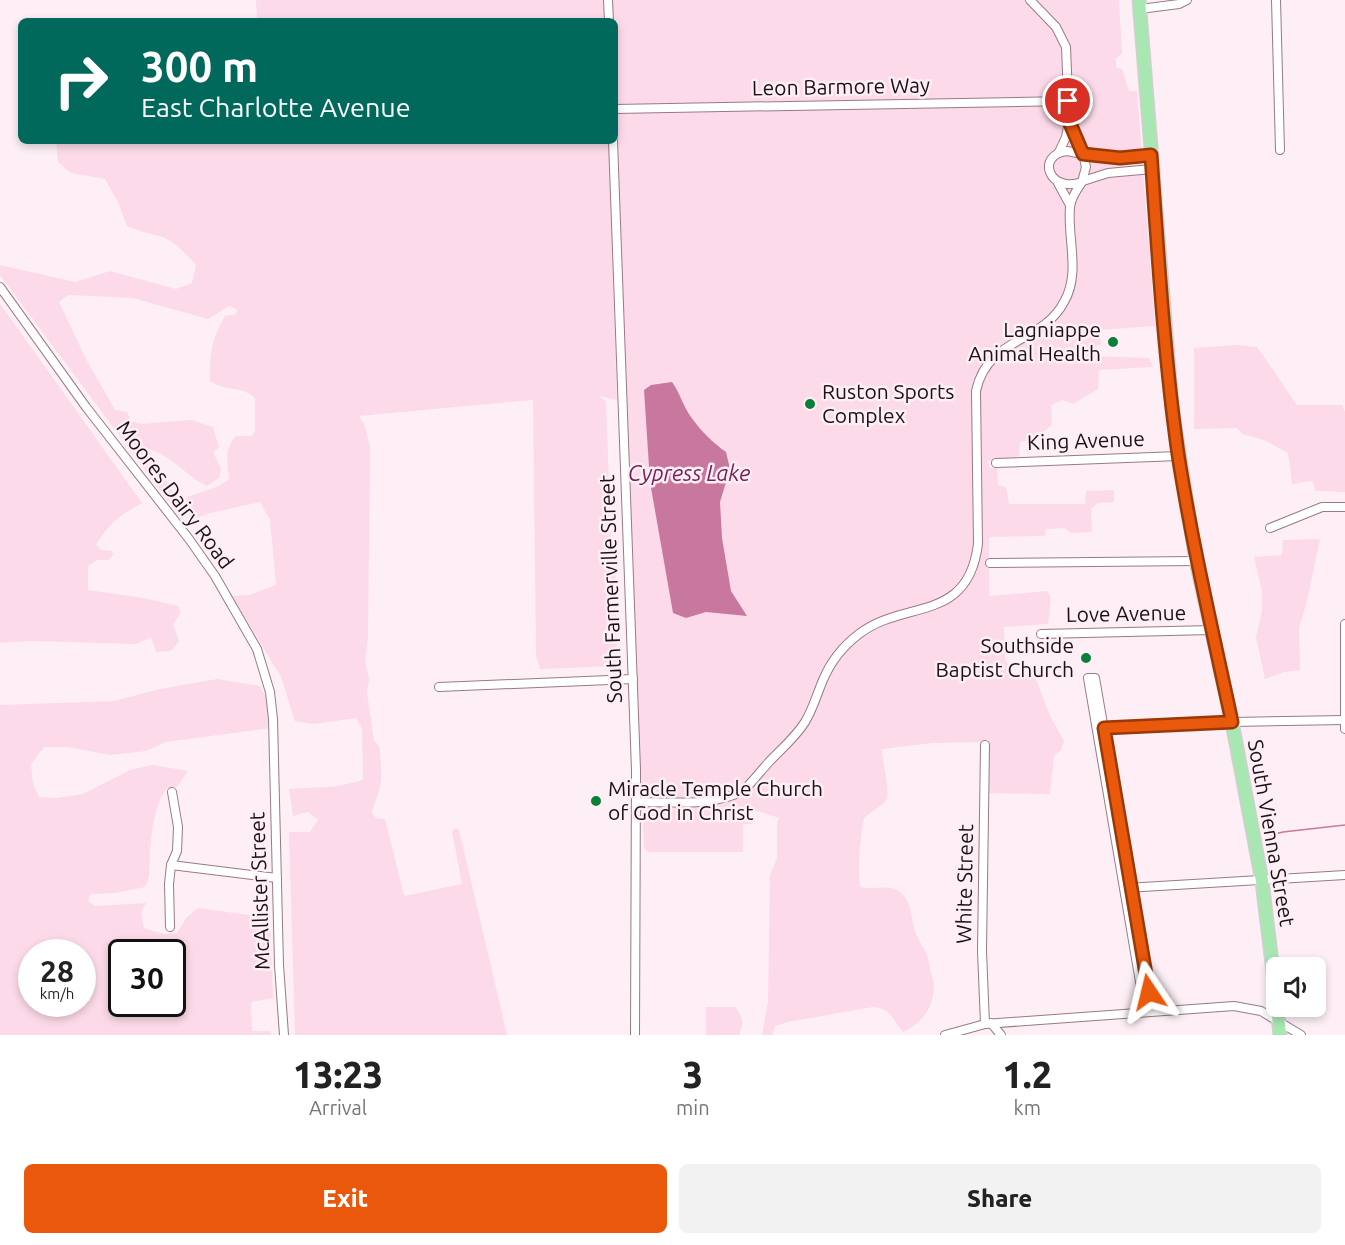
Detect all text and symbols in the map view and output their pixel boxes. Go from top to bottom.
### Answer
icon: right [42,42,120,120]
text: 300 m [141,43,258,90]
street label: Leon Barmore Way [752,72,930,100]
pin [1042,75,1093,126]
icon: arrive [1051,84,1084,117]
text: East Charlotte Avenue [141,92,411,122]
place label: Lagniappe Animal Health [968,317,1101,365]
marker: Lagniappe Animal Health [1106,335,1120,349]
place label: Ruston Sports Complex [822,379,954,427]
marker: Ruston Sports Complex [803,397,817,411]
street label: Moores Dairy Road [112,416,239,573]
street label: King Avenue [1027,426,1145,454]
water label: Cypress Lake [628,460,750,485]
street label: South Farmerville Street [594,474,626,704]
street label: Love Avenue [1066,600,1186,626]
place label: Southside Baptist Church [936,633,1074,681]
marker: Southside Baptist Church [1079,651,1093,665]
street label: South Vienna Street [1244,738,1300,928]
place label: Miracle Temple Church of God in Christ [608,776,823,824]
marker: Miracle Temple Church of God in Christ [589,794,603,808]
street label: McAllister Street [244,812,274,970]
street label: White Street [951,824,977,944]
speed limit sign: 30 [108,939,186,1017]
text: 28 [40,954,74,988]
map controls [1266,957,1326,1017]
button: sound [1266,957,1326,1017]
position arrow [1117,960,1181,1024]
text: km/h [40,985,74,1002]
text: 13:23 [293,1054,383,1095]
text: 3 [683,1054,703,1095]
text: 1.2 [1003,1054,1052,1095]
text: Arrival [309,1096,367,1119]
text: min [676,1096,710,1119]
text: km [1014,1096,1041,1119]
button: Exit [24,1164,667,1233]
button: Share [679,1164,1321,1233]

